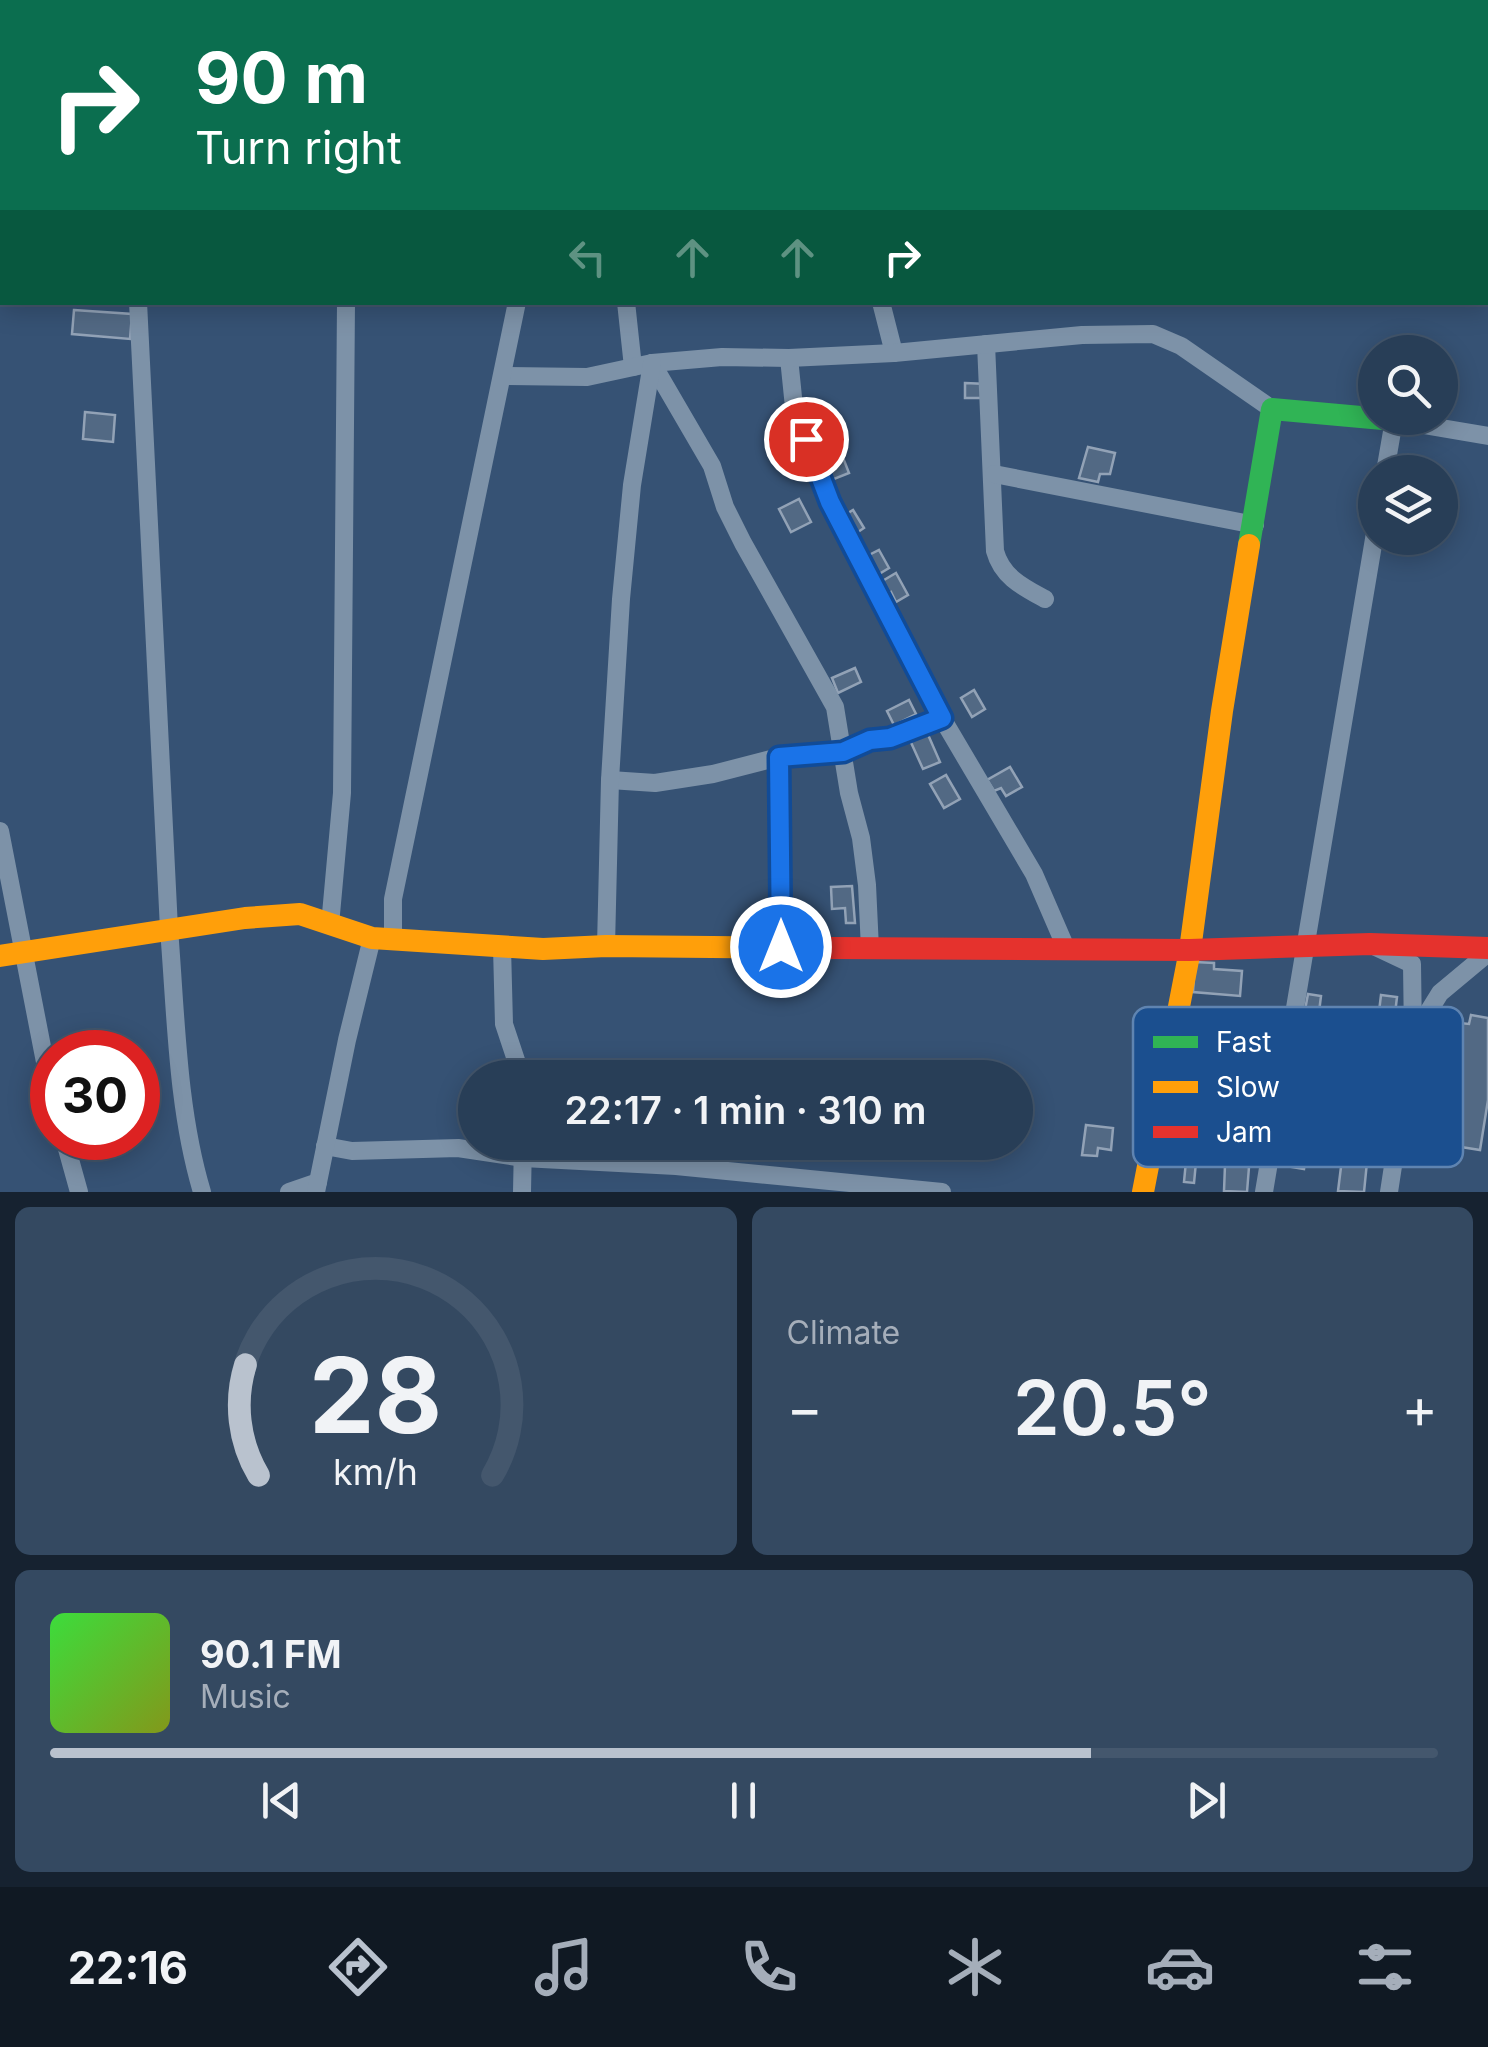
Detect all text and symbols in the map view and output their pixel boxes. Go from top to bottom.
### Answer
text: 90 m [195,35,368,120]
icon: right [30,40,160,170]
text: Turn right [195,120,402,175]
icon: left [560,230,615,285]
icon: ahead [665,230,720,285]
icon: ahead [770,230,825,285]
icon: right [875,230,930,285]
map controls [1358,335,1458,555]
button: search [1358,335,1458,435]
pin [764,397,849,482]
icon: arrive [779,412,834,467]
button: layers [1358,455,1458,555]
position arrow [729,895,833,999]
legend [1133,1007,1463,1167]
text: Fast [1216,1025,1272,1059]
speed limit sign: 30 [30,1030,160,1160]
text: Slow [1216,1070,1280,1104]
text: 22:17 · 1 min · 310 m [564,1087,927,1133]
text: Jam [1216,1115,1272,1149]
text: Climate [787,1313,900,1352]
text: 28 [309,1332,442,1458]
text: 20.5° [1013,1362,1212,1453]
text: − [787,1375,823,1441]
text: + [1402,1375,1438,1441]
text: km/h [333,1450,418,1494]
text: 90.1 FM [200,1631,342,1677]
text: Music [200,1677,291,1716]
icon: previous [254,1773,309,1828]
icon: pause [716,1773,771,1828]
icon: next [1179,1773,1234,1828]
icon: directions [323,1932,393,2002]
icon: music [529,1932,599,2002]
icon: phone [734,1932,804,2002]
icon: climate [940,1932,1010,2002]
icon: car [1145,1932,1215,2002]
icon: filters [1350,1932,1420,2002]
text: 22:16 [68,1940,188,1995]

